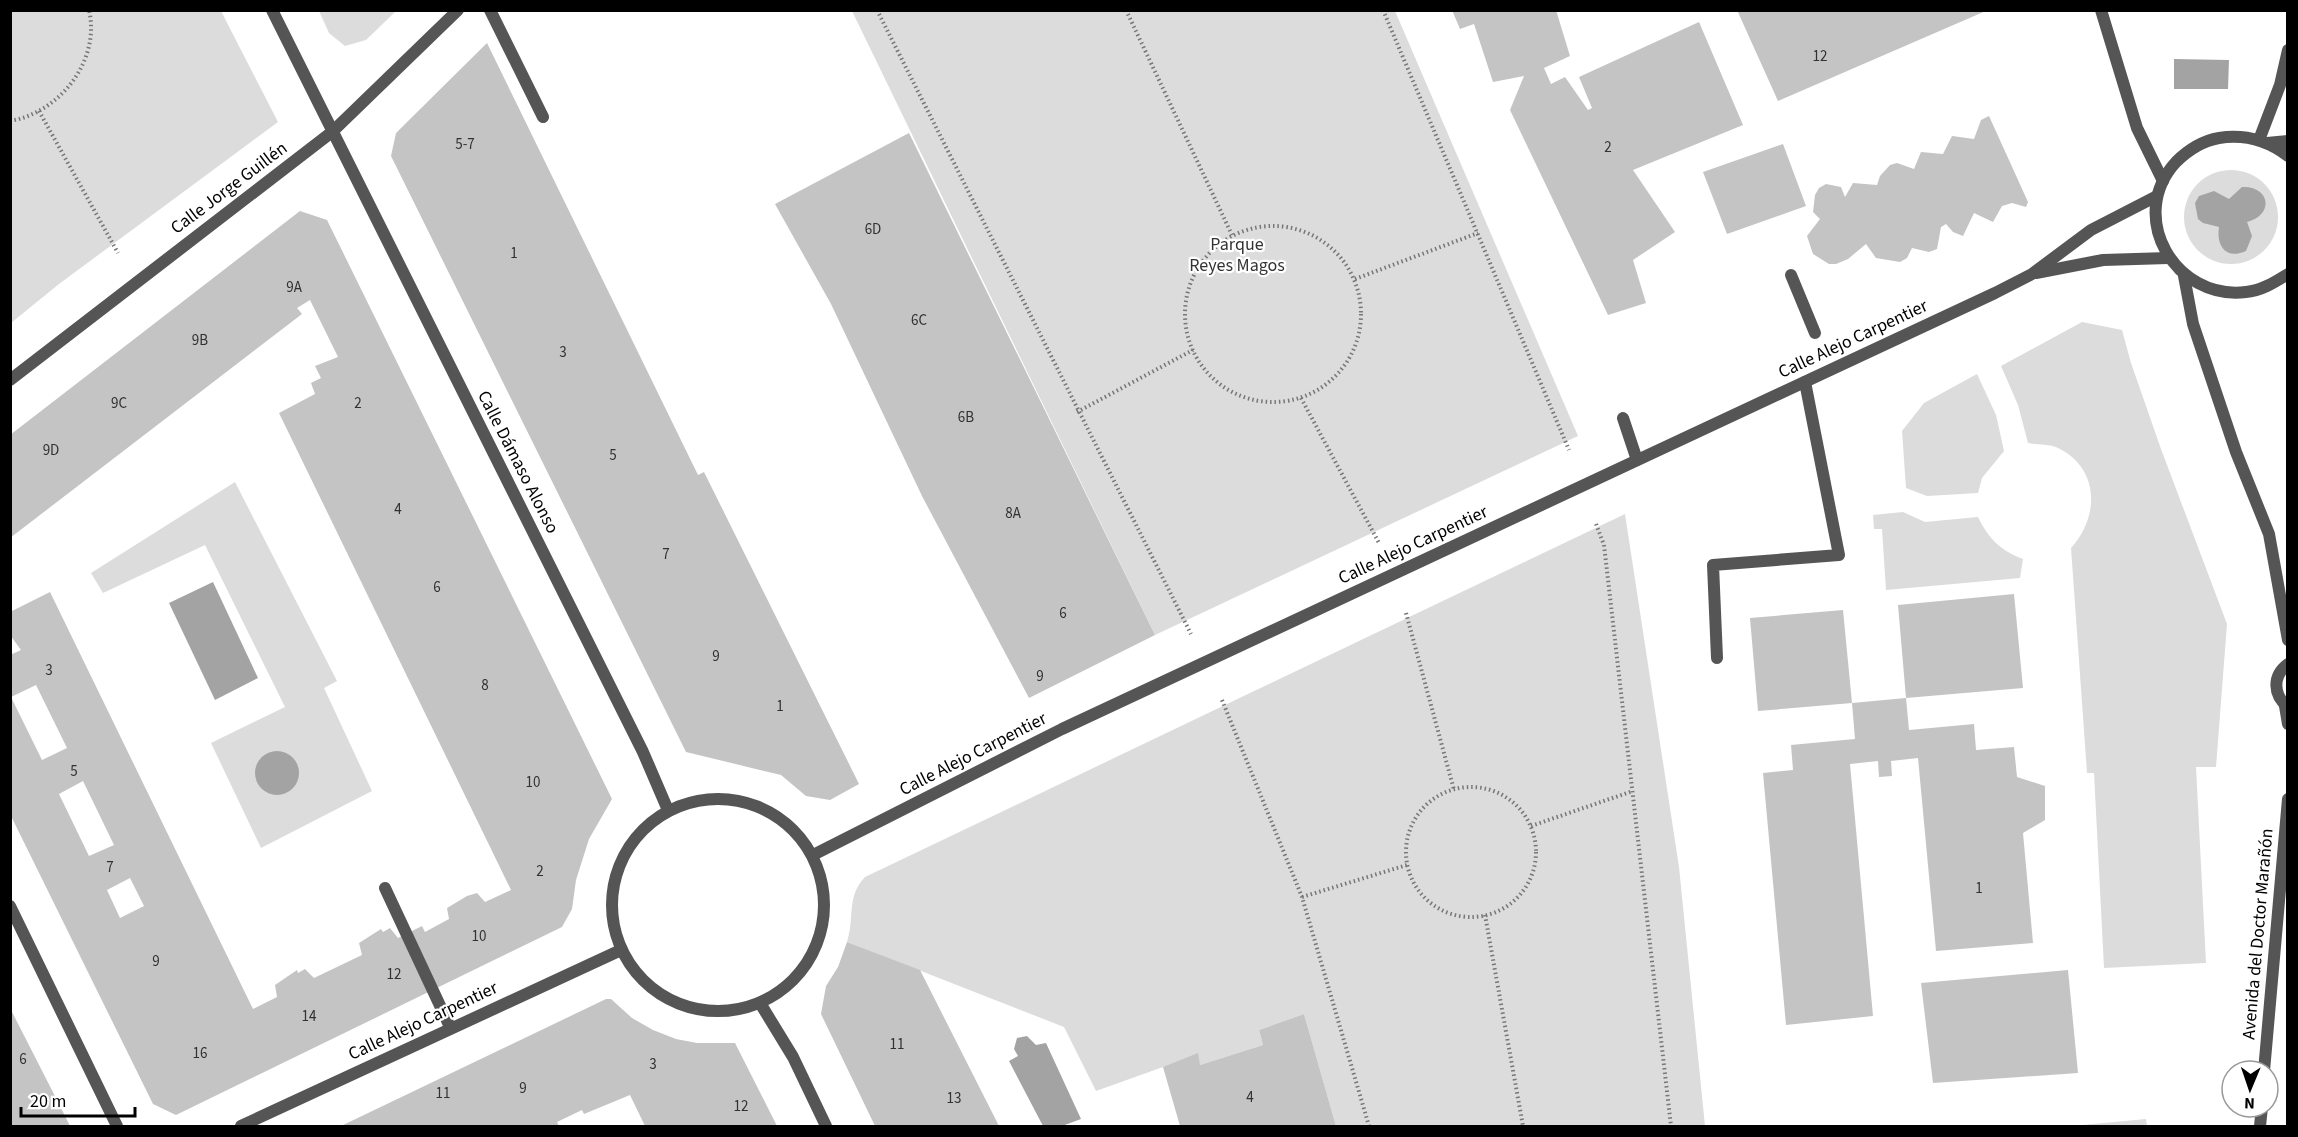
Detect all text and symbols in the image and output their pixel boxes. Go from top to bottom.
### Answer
house number: 12 [1813,46,1827,67]
house number: 5-7 [455,134,475,155]
street label: Calle Jorge Guillén [166,136,292,240]
house number: 2 [1604,137,1612,158]
house number: 6D [865,219,881,240]
park label: Parque Reyes Magos [1189,232,1285,278]
house number: 1 [510,243,518,264]
house number: 9A [286,277,303,298]
street label: Calle Alejo Carpentier [1774,293,1932,385]
house number: 6C [911,310,927,331]
house number: 9B [192,330,208,351]
house number: 3 [559,342,567,363]
street label: Calle Dámaso Alonso [471,386,565,538]
house number: 9C [111,393,127,414]
house number: 2 [354,393,362,414]
house number: 6B [958,407,974,428]
house number: 9D [43,440,59,461]
house number: 5 [609,445,617,466]
house number: 4 [394,499,402,520]
street label: Calle Alejo Carpentier [1334,499,1492,591]
house number: 8A [1005,503,1022,524]
house number: 7 [662,544,670,565]
house number: 6 [433,577,441,598]
house number: 6 [1059,603,1067,624]
house number: 9 [712,646,720,667]
house number: 3 [45,660,53,681]
house number: 9 [1036,666,1044,687]
house number: 8 [481,675,489,696]
house number: 1 [776,696,784,717]
street label: Calle Alejo Carpentier [895,706,1052,802]
house number: 5 [70,761,78,782]
house number: 10 [526,772,540,793]
street label: Avenida del Doctor Marañón [2236,827,2280,1041]
house number: 7 [106,857,114,878]
house number: 2 [536,861,544,882]
house number: 1 [1975,878,1983,899]
house number: 10 [472,926,486,947]
house number: 9 [152,951,160,972]
house number: 12 [387,964,401,985]
street label: Calle Alejo Carpentier [344,975,502,1067]
house number: 14 [302,1006,317,1027]
house number: 11 [890,1034,904,1055]
house number: 16 [193,1043,207,1064]
house number: 6 [19,1049,27,1070]
house number: 3 [649,1054,657,1075]
north arrow [2220,1059,2280,1119]
house number: 9 [519,1078,527,1099]
scale bar [21,1080,135,1118]
house number: 11 [436,1083,450,1104]
house number: 4 [1246,1087,1254,1108]
house number: 13 [947,1088,961,1109]
text: 20 m [30,1089,66,1114]
text: N [2244,1092,2255,1114]
house number: 12 [734,1096,748,1117]

